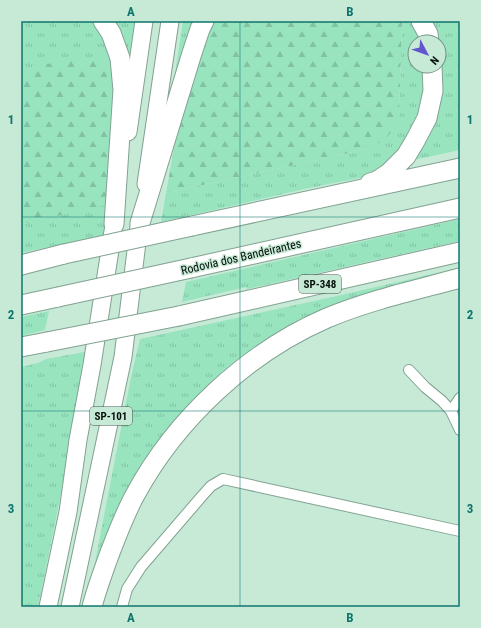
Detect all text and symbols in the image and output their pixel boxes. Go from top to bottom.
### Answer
text: A [127,4,135,19]
text: B [346,4,354,19]
north arrow [407,34,447,74]
text: N [427,53,441,67]
text: 1 [8,112,14,127]
text: 1 [467,112,473,127]
street label: Rodovia dos Bandeirantes [180,236,302,278]
road number: SP-348 [299,275,341,293]
text: 2 [8,307,15,322]
text: 2 [467,307,474,322]
road number: SP-101 [90,407,132,425]
text: 3 [8,501,14,516]
text: 3 [467,501,473,516]
text: A [127,610,135,625]
text: B [346,610,354,625]

